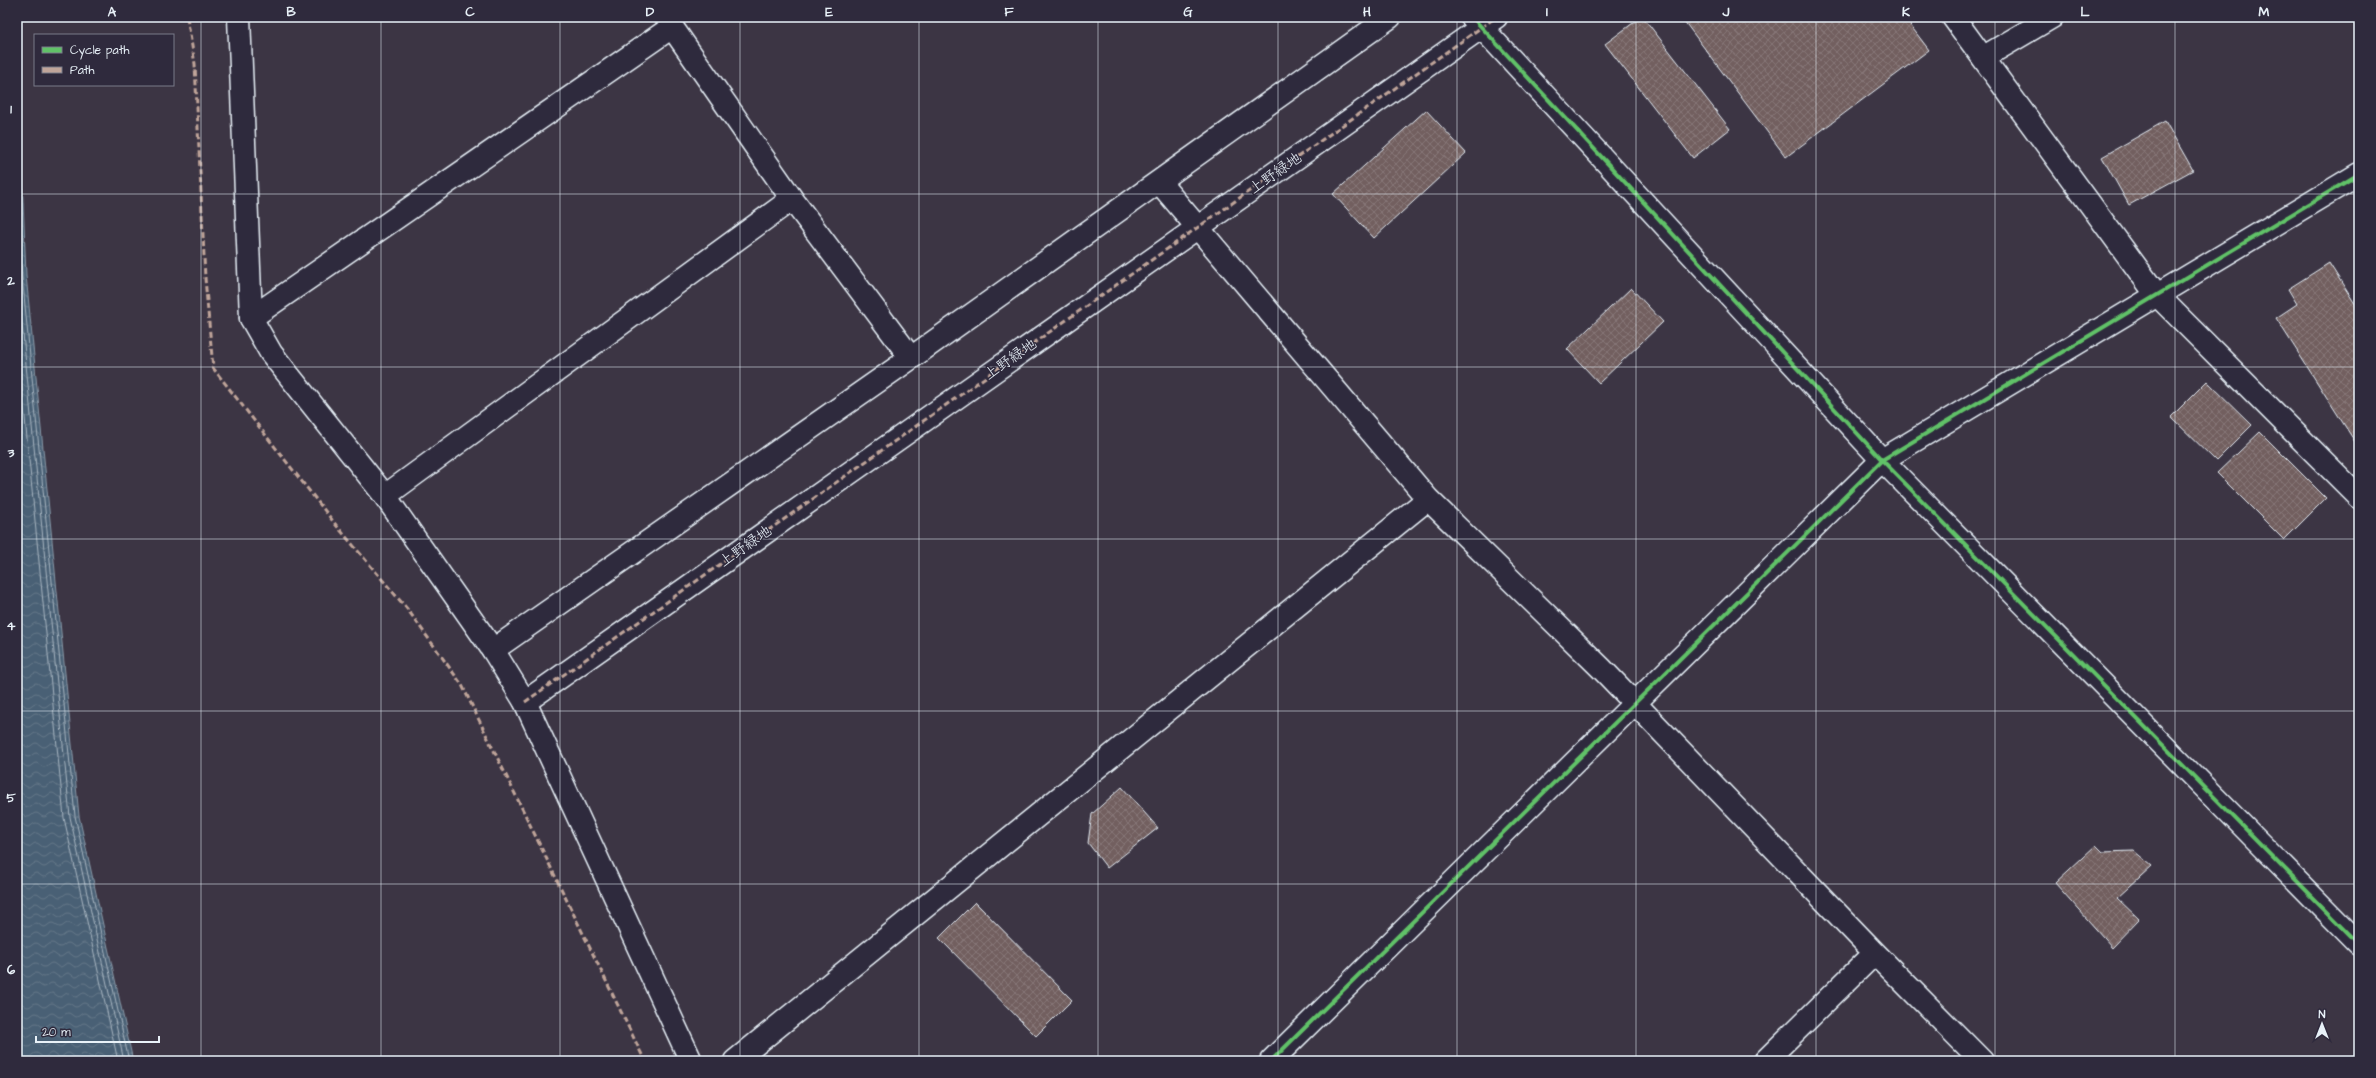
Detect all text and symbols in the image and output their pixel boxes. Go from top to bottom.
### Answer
text: A [108,3,117,21]
text: B [286,3,296,21]
text: C [465,3,475,21]
text: D [646,3,655,21]
text: E [825,3,833,21]
text: F [1004,3,1014,21]
text: G [1183,3,1193,21]
text: H [1363,3,1371,21]
text: I [1546,3,1548,21]
text: J [1722,3,1730,21]
text: K [1902,3,1910,21]
text: L [2080,3,2090,21]
text: M [2259,3,2270,21]
legend [34,34,174,86]
text: Cycle path [70,42,129,60]
text: Path [70,62,95,79]
text: 1 [10,100,12,118]
street label: 上野緑地 [1245,148,1306,199]
text: 2 [6,272,15,290]
street label: 上野緑地 [980,334,1041,385]
text: 3 [7,444,15,462]
street label: 上野緑地 [715,521,776,572]
text: 4 [7,617,16,635]
text: 5 [6,789,16,807]
text: 6 [7,961,16,979]
north arrow [2302,1004,2342,1044]
text: N [2319,1007,2326,1022]
scale bar [36,1018,159,1044]
text: 20 m [42,1024,71,1041]

